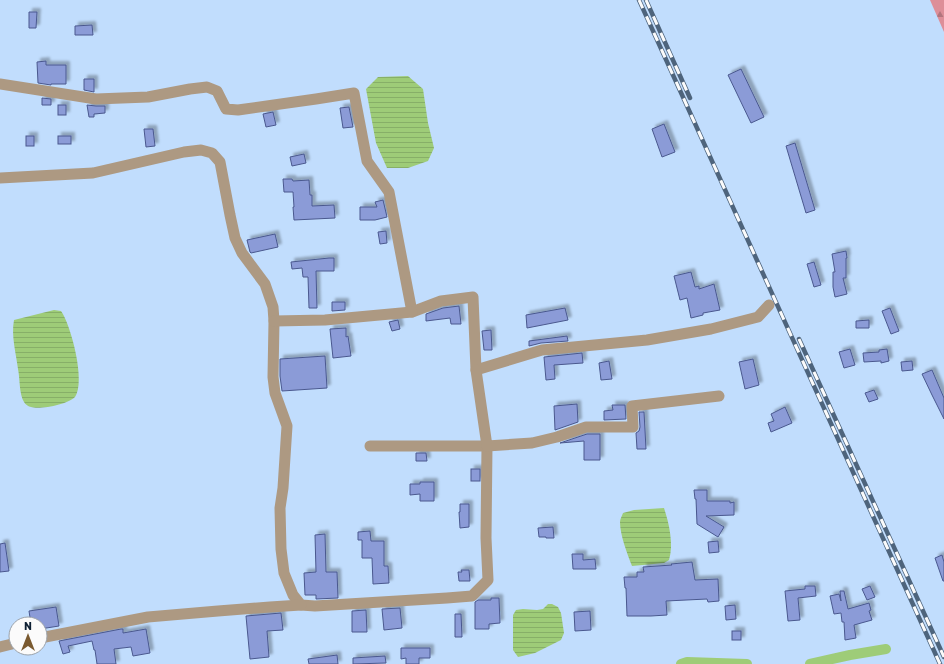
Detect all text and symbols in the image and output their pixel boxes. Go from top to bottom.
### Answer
north arrow [8,616,48,656]
text: N [24,620,32,633]

